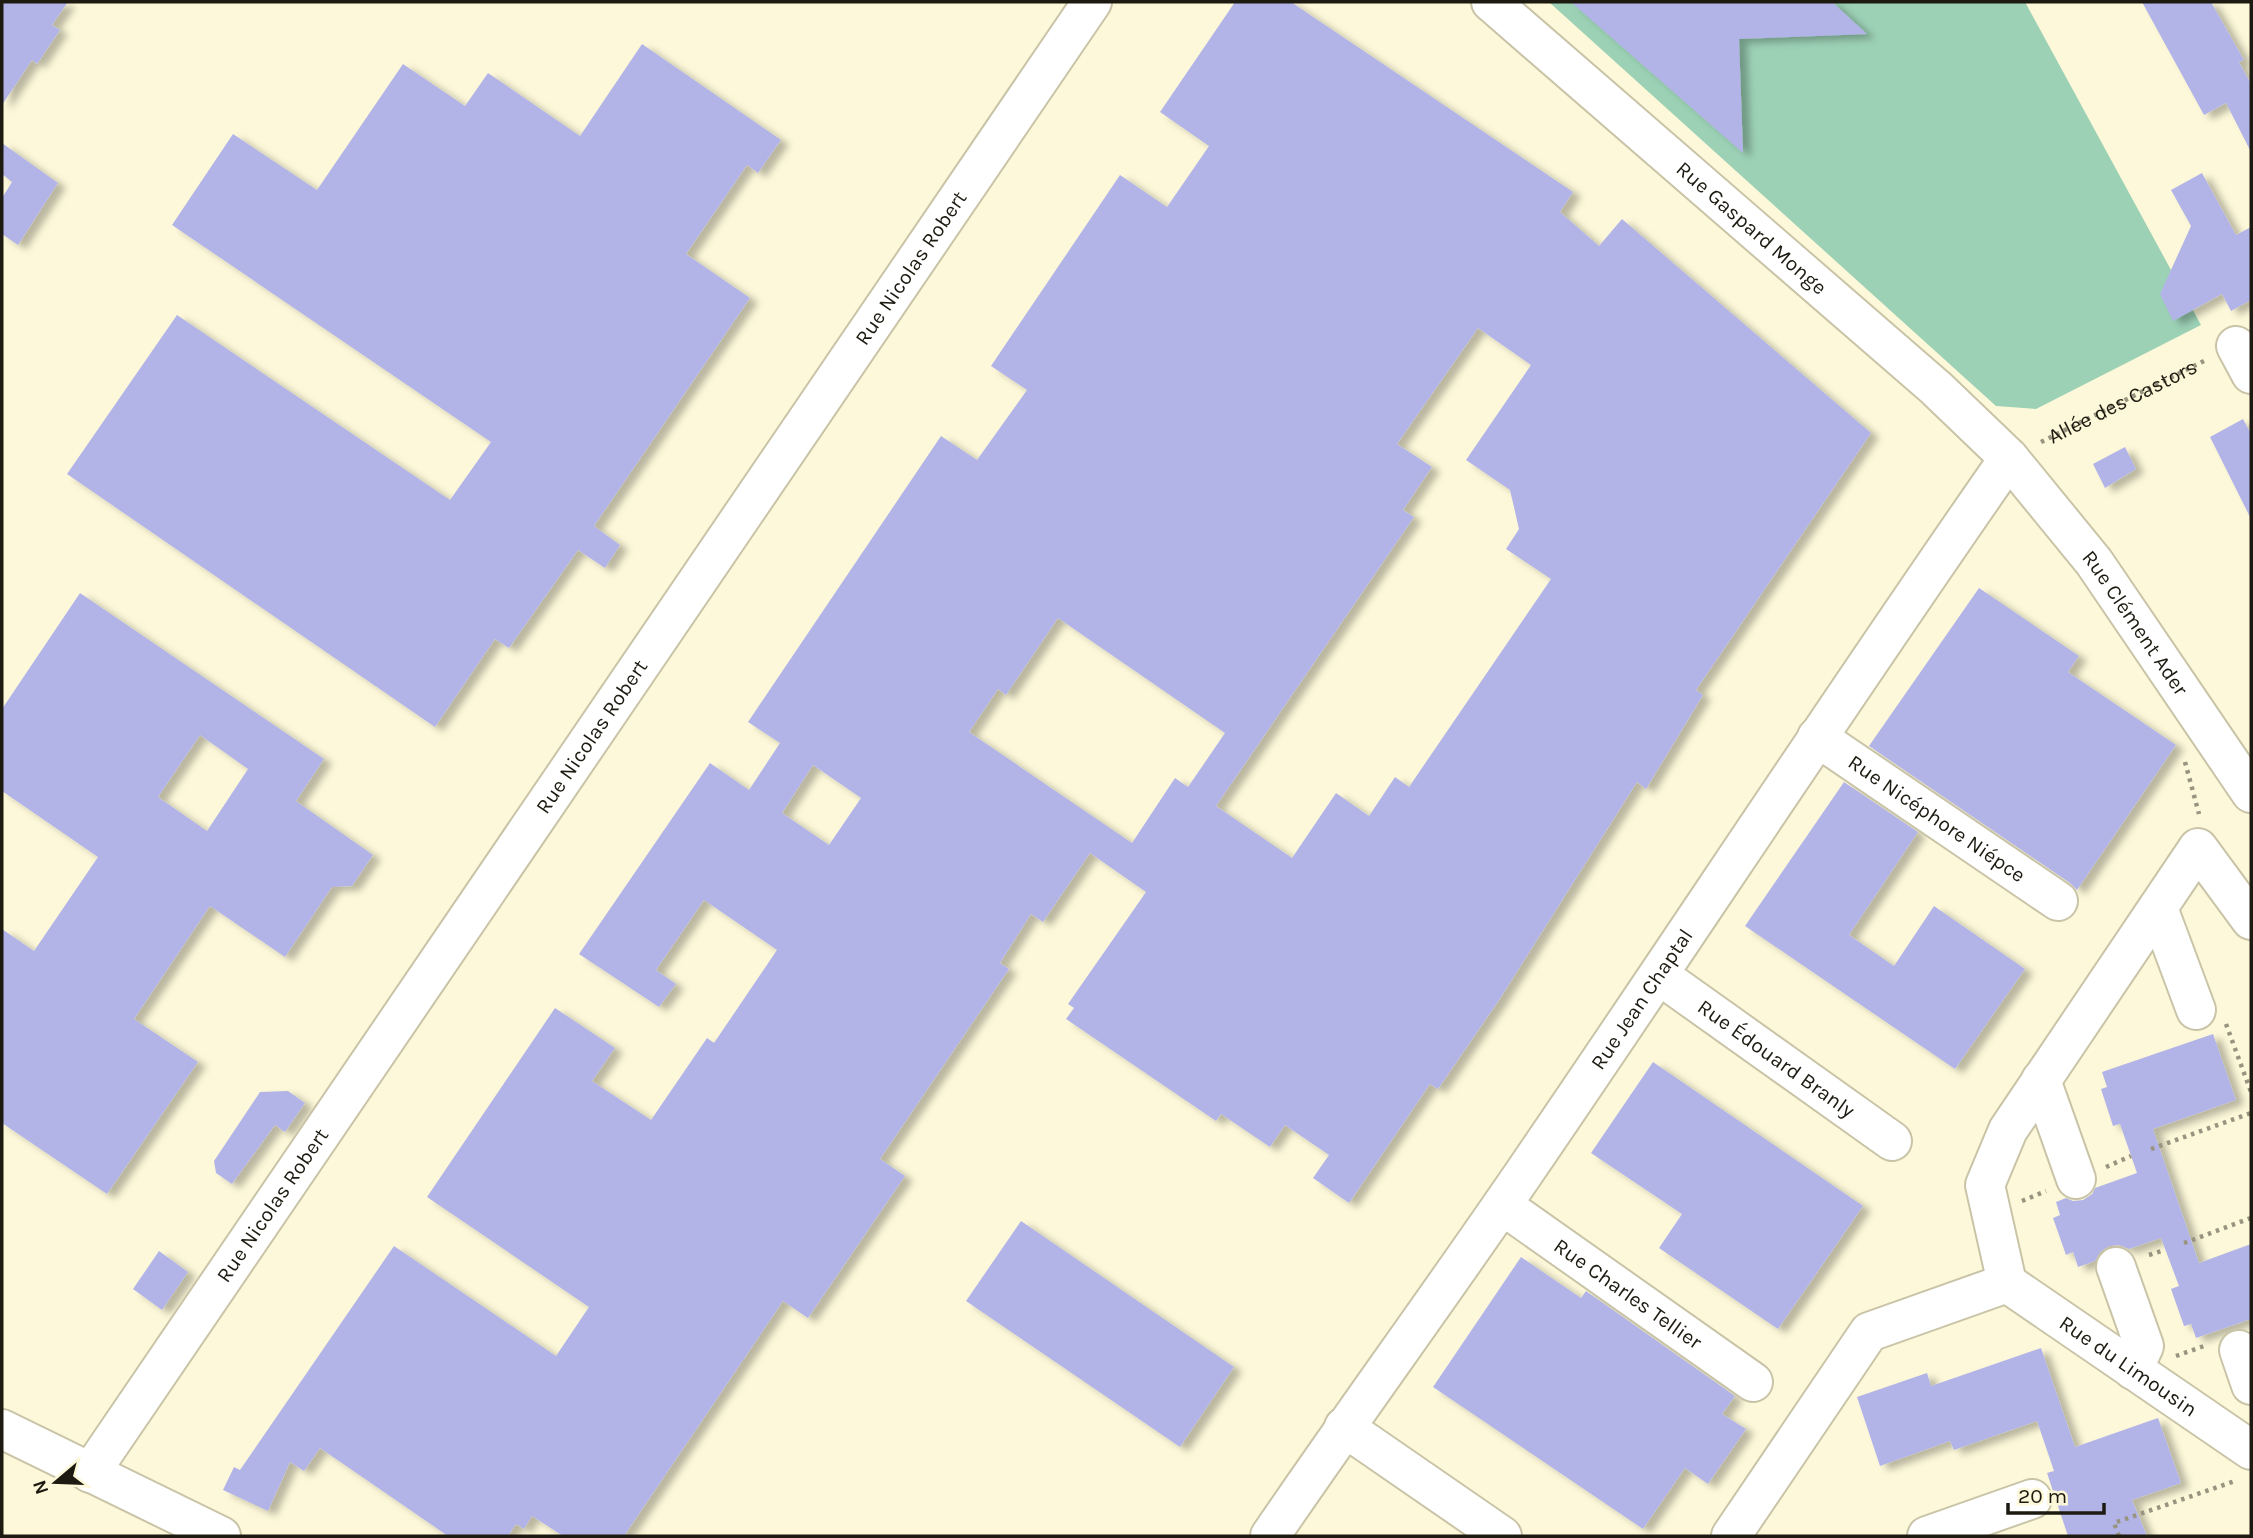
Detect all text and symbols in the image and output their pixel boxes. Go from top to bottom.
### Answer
street label: Rue Gaspard Monge [1672,156,1832,300]
street label: Rue Nicolas Robert [850,186,972,350]
street label: Allée des Castors [2044,354,2201,449]
street label: Rue Clément Ader [2077,546,2193,700]
street label: Rue Nicolas Robert [531,655,653,818]
street label: Rue Nicéphore Niépce [1844,750,2030,887]
street label: Rue Jean Chaptal [1586,924,1698,1074]
street label: Rue Édouard Branly [1693,995,1860,1123]
street label: Rue Nicolas Robert [212,1124,333,1287]
street label: Rue Charles Tellier [1549,1234,1707,1354]
street label: Rue du Limousin [2055,1311,2202,1422]
north arrow [21,1447,91,1517]
scale bar [2008,1472,2104,1516]
text: N [28,1477,53,1497]
text: 20 m [2018,1484,2067,1508]

